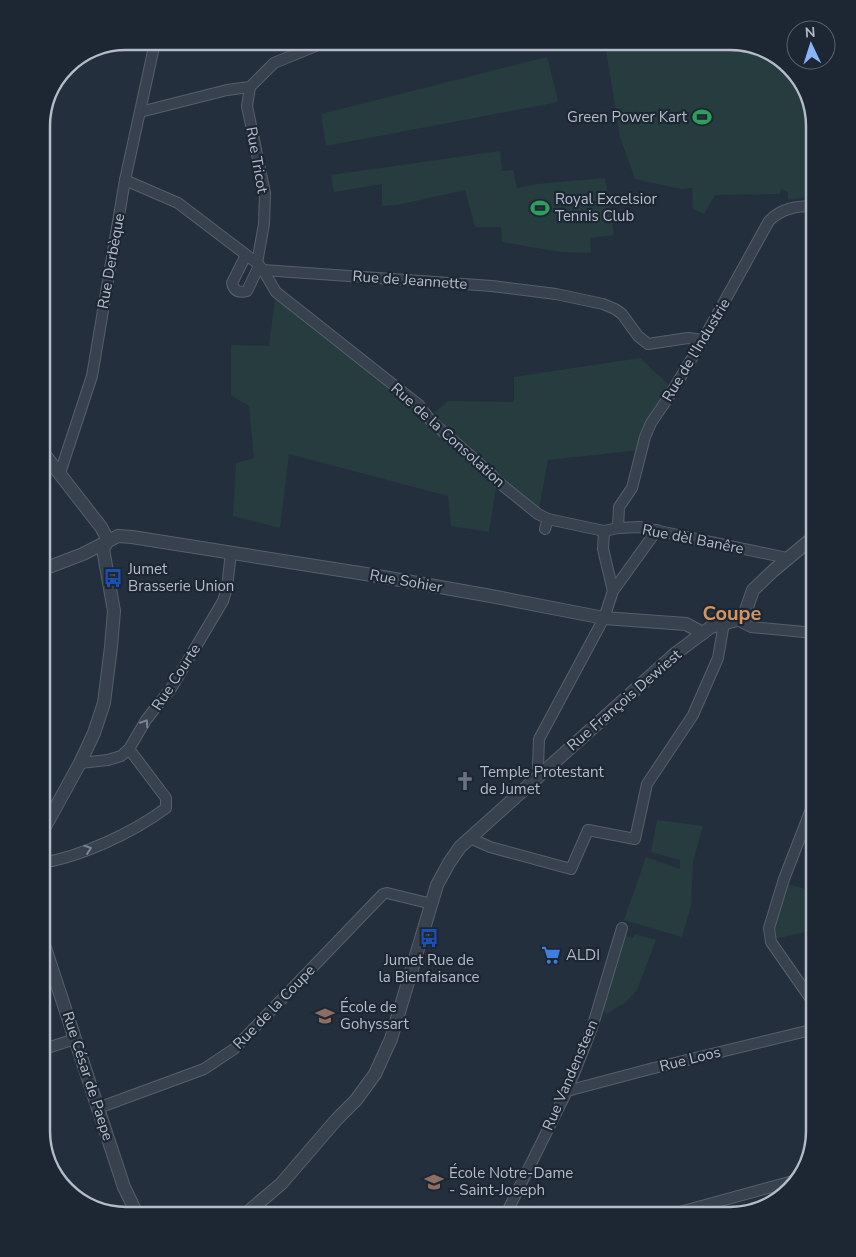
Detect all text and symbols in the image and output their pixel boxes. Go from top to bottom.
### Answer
north arrow [786,20,836,70]
text: N [804,23,816,42]
sports icon: Green Power Kart [691,106,713,128]
place label: Green Power Kart [567,107,688,127]
street label: Rue Tricot [241,125,273,196]
place label: Royal Excelsior Tennis Club [555,189,658,226]
sports icon: Royal Excelsior Tennis Club [529,197,551,219]
street label: Rue Derbèque [93,212,129,310]
street label: Rue de Jeannette [352,266,468,294]
street label: Rue de l'Industrie [657,295,735,405]
street label: Rue de la Consolation [387,378,509,492]
street label: Rue dèl Banêre [640,519,746,559]
place label: Jumet Brasserie Union [127,559,234,596]
street label: Rue Sohier [368,565,444,597]
bus stop icon: Jumet Brasserie Union [102,567,124,589]
district label: Coupe [703,600,762,627]
street label: Rue Courte [147,640,205,714]
street label: Rue François Dewiest [563,644,686,755]
one-way arrow [139,719,148,728]
place label: Temple Protestant de Jumet [480,762,605,799]
church icon: Temple Protestant de Jumet [454,770,476,792]
one-way arrow [83,845,92,855]
bus stop icon: Jumet Rue de la Bienfaisance [418,927,440,949]
supermarket icon: ALDI [540,944,562,966]
place label: ALDI [566,945,600,965]
place label: Jumet Rue de la Bienfaisance [378,950,480,987]
street label: Rue de la Coupe [229,960,319,1054]
place label: École de Gohyssart [340,997,409,1034]
school or university icon: École de Gohyssart [314,1005,336,1027]
street label: Rue César de Paepe [58,1009,118,1143]
street label: Rue Vandensteen [538,1017,602,1133]
street label: Rue Loos [657,1042,723,1076]
place label: École Notre-Dame - Saint-Joseph [449,1163,573,1200]
school or university icon: École Notre-Dame - Saint-Joseph [423,1171,445,1193]

